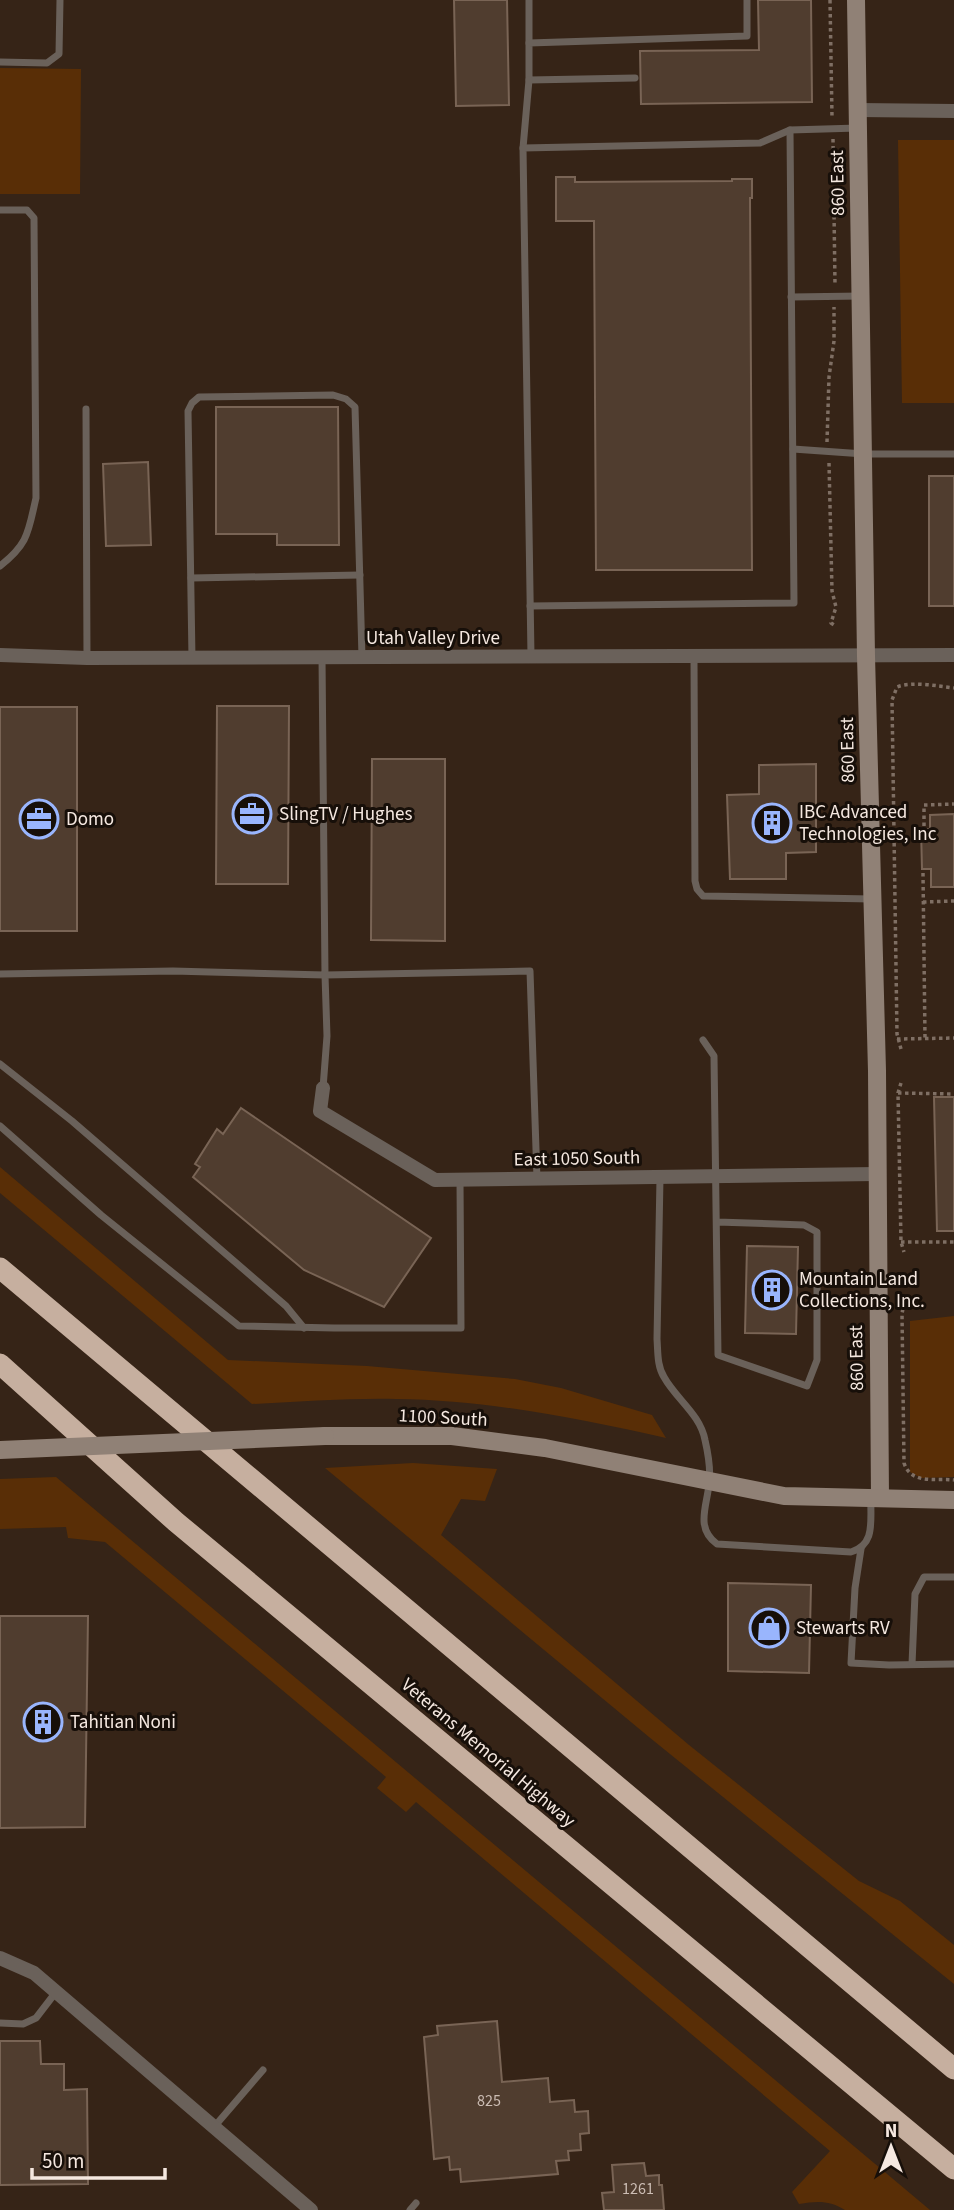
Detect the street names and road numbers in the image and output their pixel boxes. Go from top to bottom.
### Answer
street label: 860 East [824,149,852,216]
street label: Utah Valley Drive [366,625,500,652]
street label: 860 East [834,716,862,783]
street label: East 1050 South [514,1144,640,1174]
street label: 860 East [843,1324,871,1391]
street label: 1100 South [398,1402,488,1434]
street label: Veterans Memorial Highway [395,1672,581,1834]

